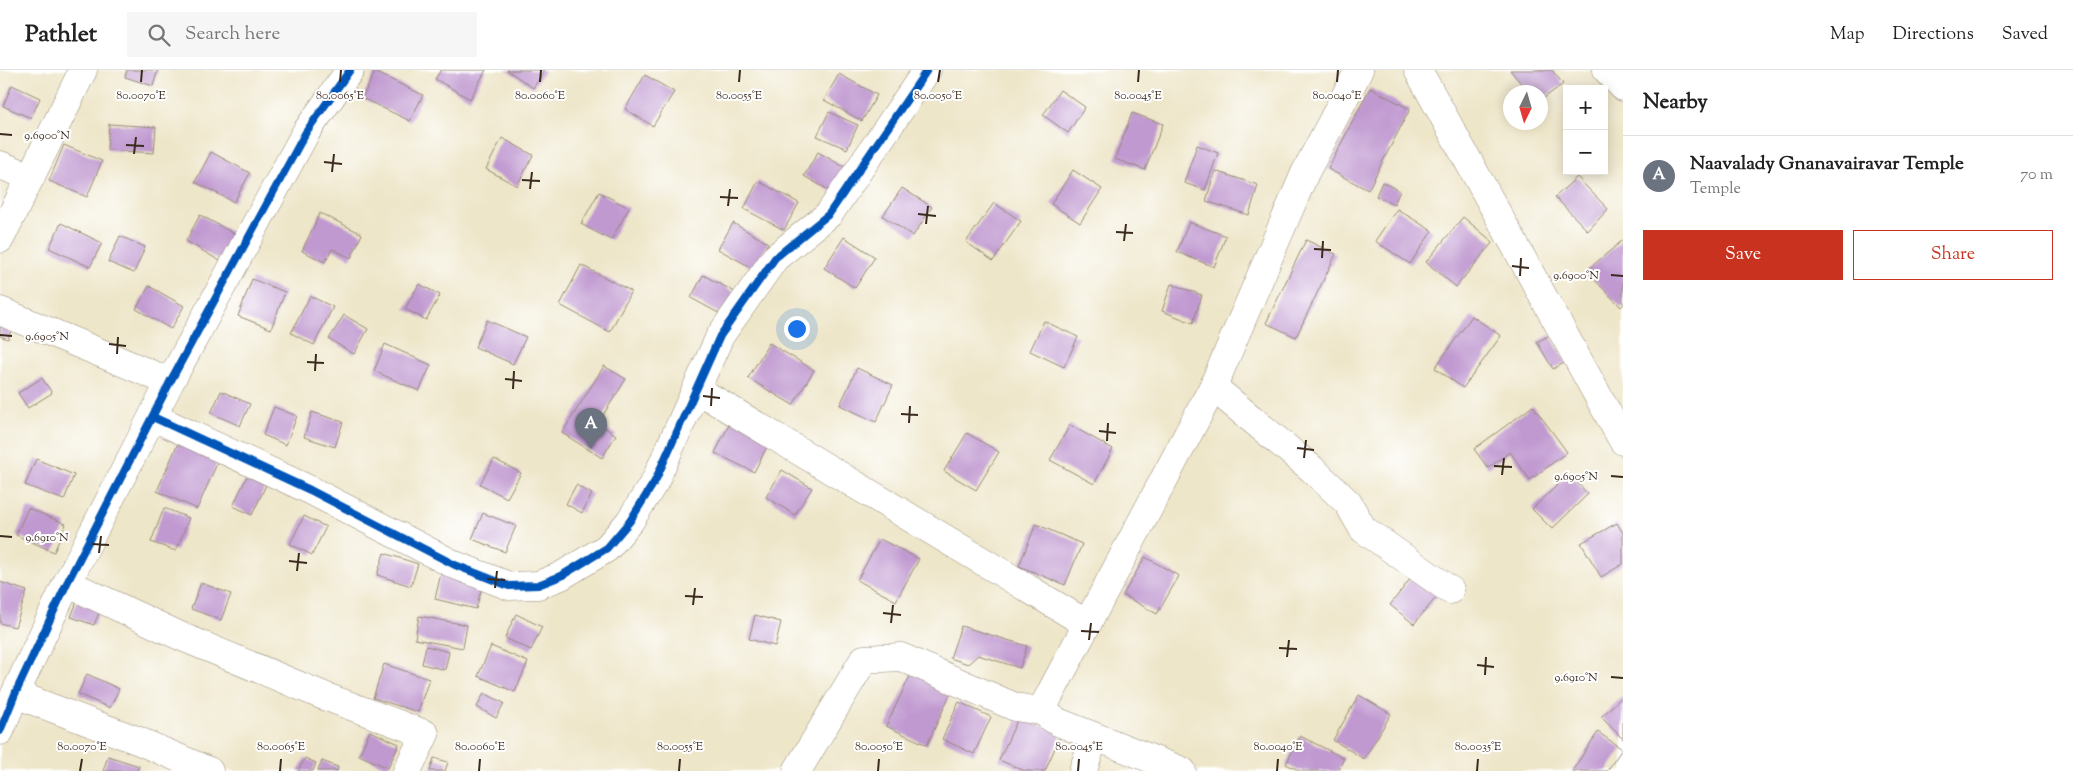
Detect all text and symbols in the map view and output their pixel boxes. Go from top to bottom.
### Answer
search box [127,12,477,57]
text: Pathlet [25,18,97,52]
icon: search [145,21,173,49]
text: Search here [185,21,280,48]
text: Map [1830,22,1865,48]
text: Directions [1893,22,1974,48]
text: Saved [2002,22,2048,48]
north arrow [1503,85,1548,130]
map controls [1563,85,1608,175]
button: + [1563,85,1608,130]
text: 80.0070°E [116,87,167,105]
text: 80.0065°E [316,87,365,105]
text: 80.0060°E [515,87,566,105]
text: 80.0055°E [716,87,763,105]
text: 80.0050°E [914,87,963,105]
text: 80.0045°E [1114,87,1162,105]
text: 80.0040°E [1312,87,1362,105]
text: Nearby [1643,88,1708,118]
text: 9.6900°N [24,127,70,145]
button: − [1563,130,1608,175]
text: Naavalady Gnanavairavar Temple [1690,151,1964,178]
text: A [1653,164,1666,187]
text: 70 m [2020,164,2053,187]
text: Temple [1690,178,1741,201]
button: Save [1643,230,1843,280]
button: Share [1853,230,2053,280]
text: 9.6900°N [1553,267,1599,285]
your location [784,316,810,342]
text: 9.6905°N [25,328,69,346]
pin: A [575,408,607,449]
text: 9.6905°N [1554,468,1598,486]
text: 9.6910°N [25,529,69,547]
text: 9.6910°N [1554,669,1598,687]
text: 80.0070°E [57,738,108,756]
text: 80.0065°E [257,738,306,756]
text: 80.0060°E [455,738,506,756]
text: 80.0055°E [657,738,704,756]
text: 80.0050°E [855,738,904,756]
text: 80.0045°E [1055,738,1103,756]
text: 80.0040°E [1253,738,1303,756]
text: 80.0035°E [1455,738,1502,756]

